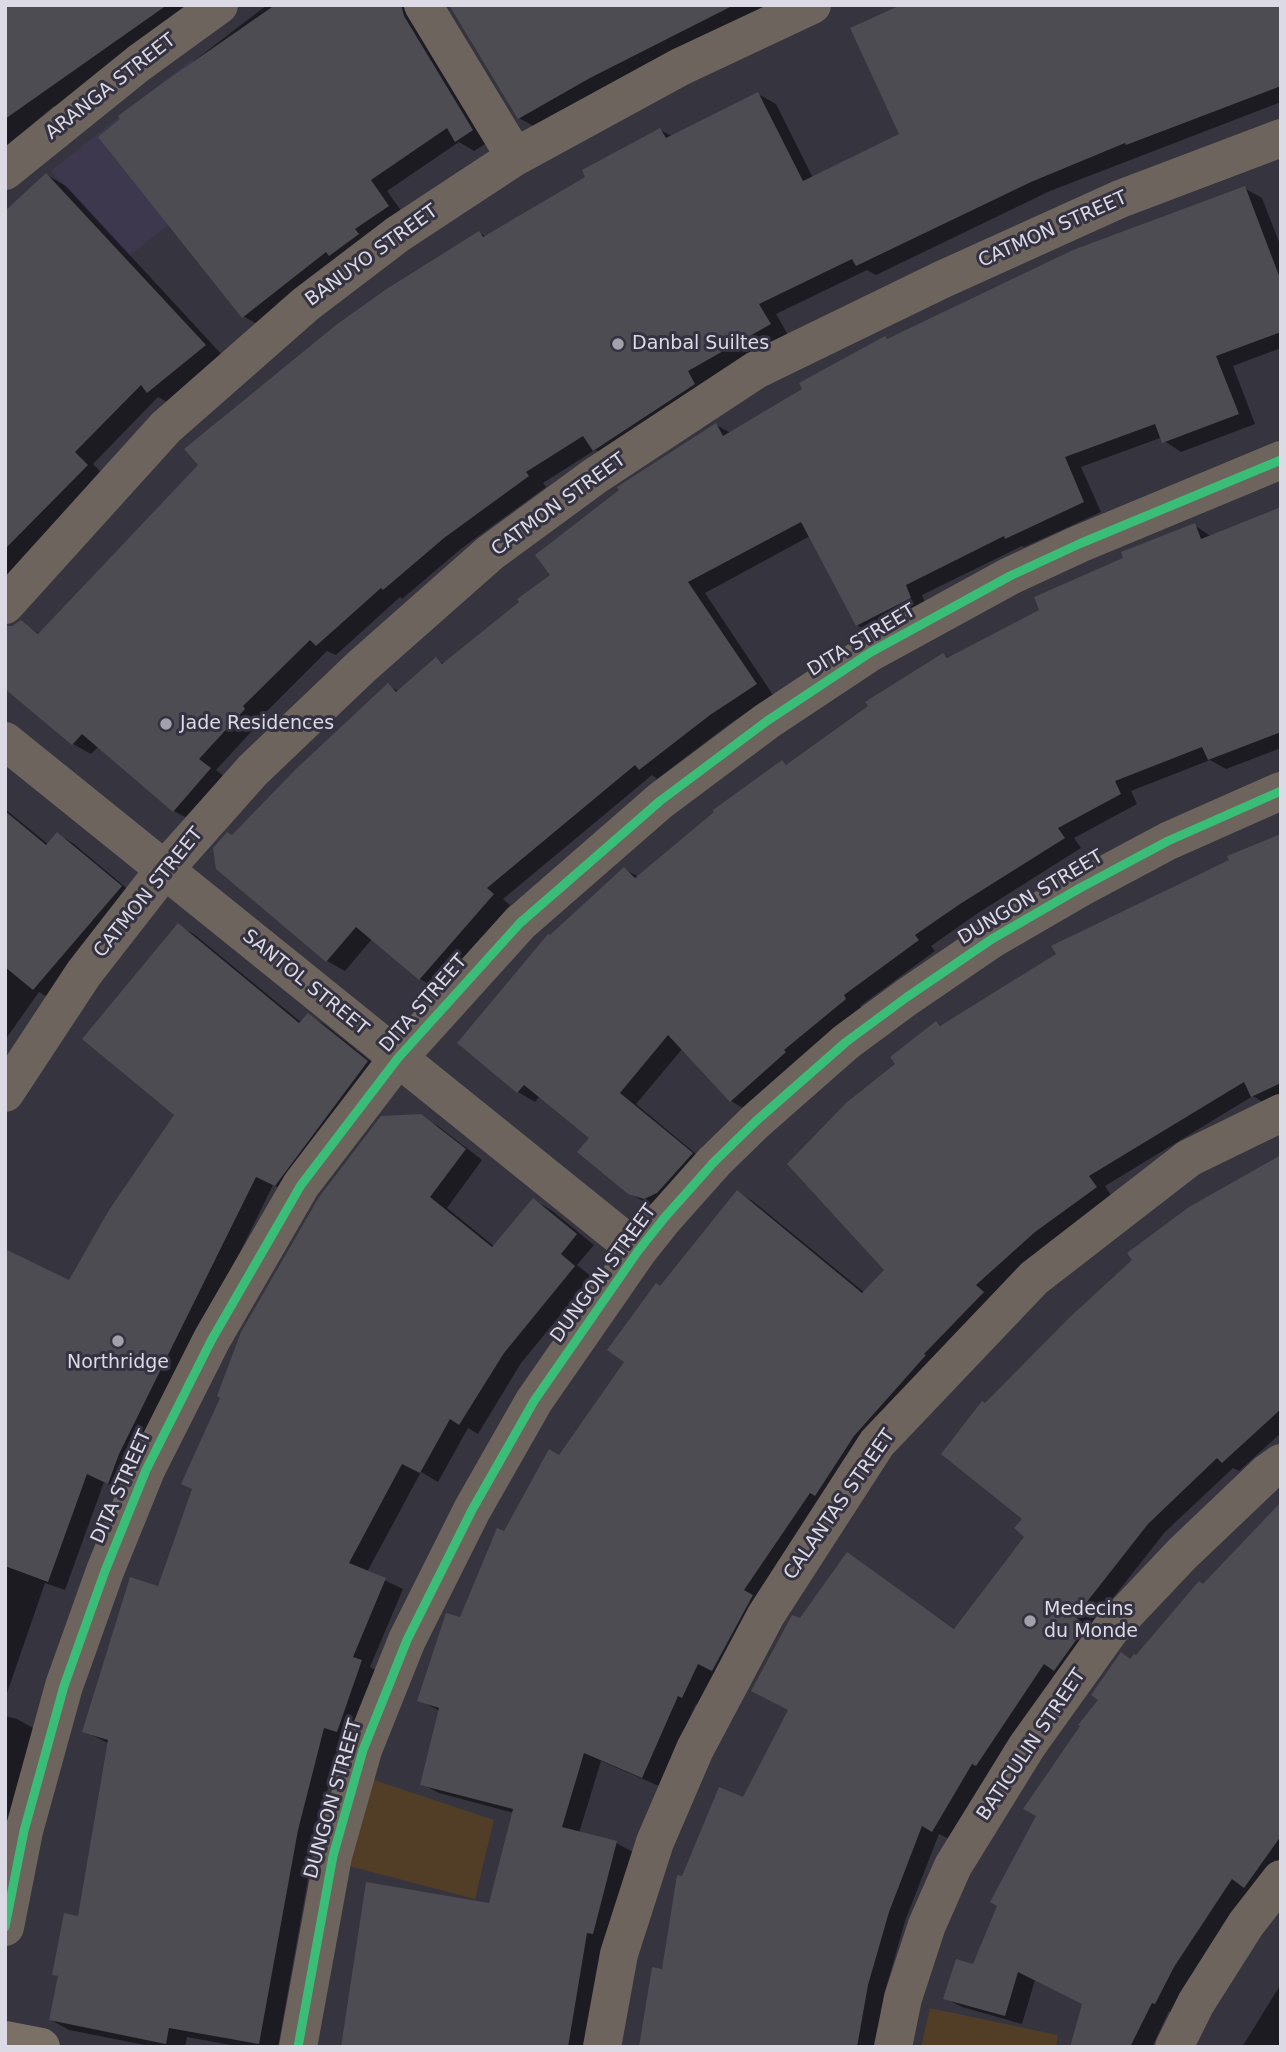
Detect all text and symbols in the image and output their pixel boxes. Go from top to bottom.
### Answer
street label: ARANGA STREET [41,29,181,145]
street label: CATMON STREET [975,187,1131,273]
street label: BANUYO STREET [301,200,443,312]
place label: Danbal Suiltes [632,333,769,355]
marker: Danbal Suiltes [610,336,626,352]
street label: CATMON STREET [487,449,631,561]
street label: DITA STREET [804,600,920,682]
place label: Jade Residences [180,713,334,735]
marker: Jade Residences [158,716,174,732]
street label: CATMON STREET [90,823,208,963]
street label: DUNGON STREET [954,846,1108,950]
street label: SANTOL STREET [237,925,373,1041]
street label: DITA STREET [375,951,473,1057]
street label: DUNGON STREET [546,1200,662,1348]
marker: Northridge [110,1333,126,1349]
place label: Northridge [67,1352,169,1374]
street label: CALANTAS STREET [780,1425,900,1585]
street label: DITA STREET [87,1427,157,1547]
place label: Medecins du Monde [1044,1599,1138,1643]
marker: Medecins du Monde [1022,1613,1038,1629]
street label: BATICULIN STREET [973,1665,1091,1825]
street label: DUNGON STREET [300,1716,368,1882]

